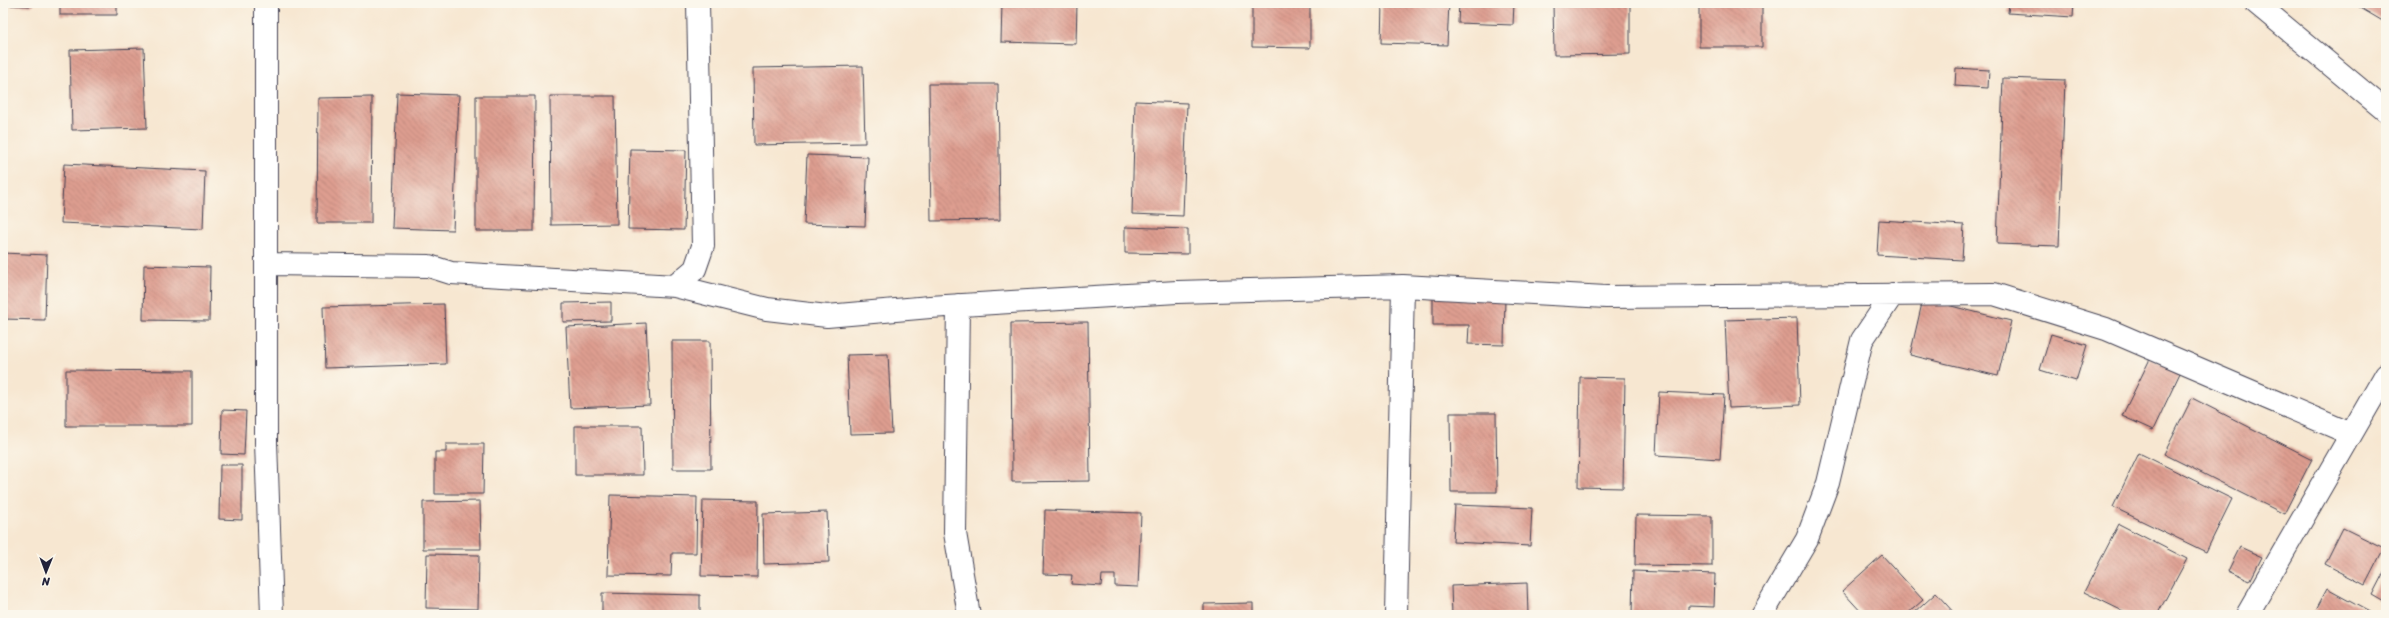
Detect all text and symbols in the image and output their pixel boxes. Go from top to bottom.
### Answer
north arrow [26,552,66,592]
text: N [41,572,51,591]

